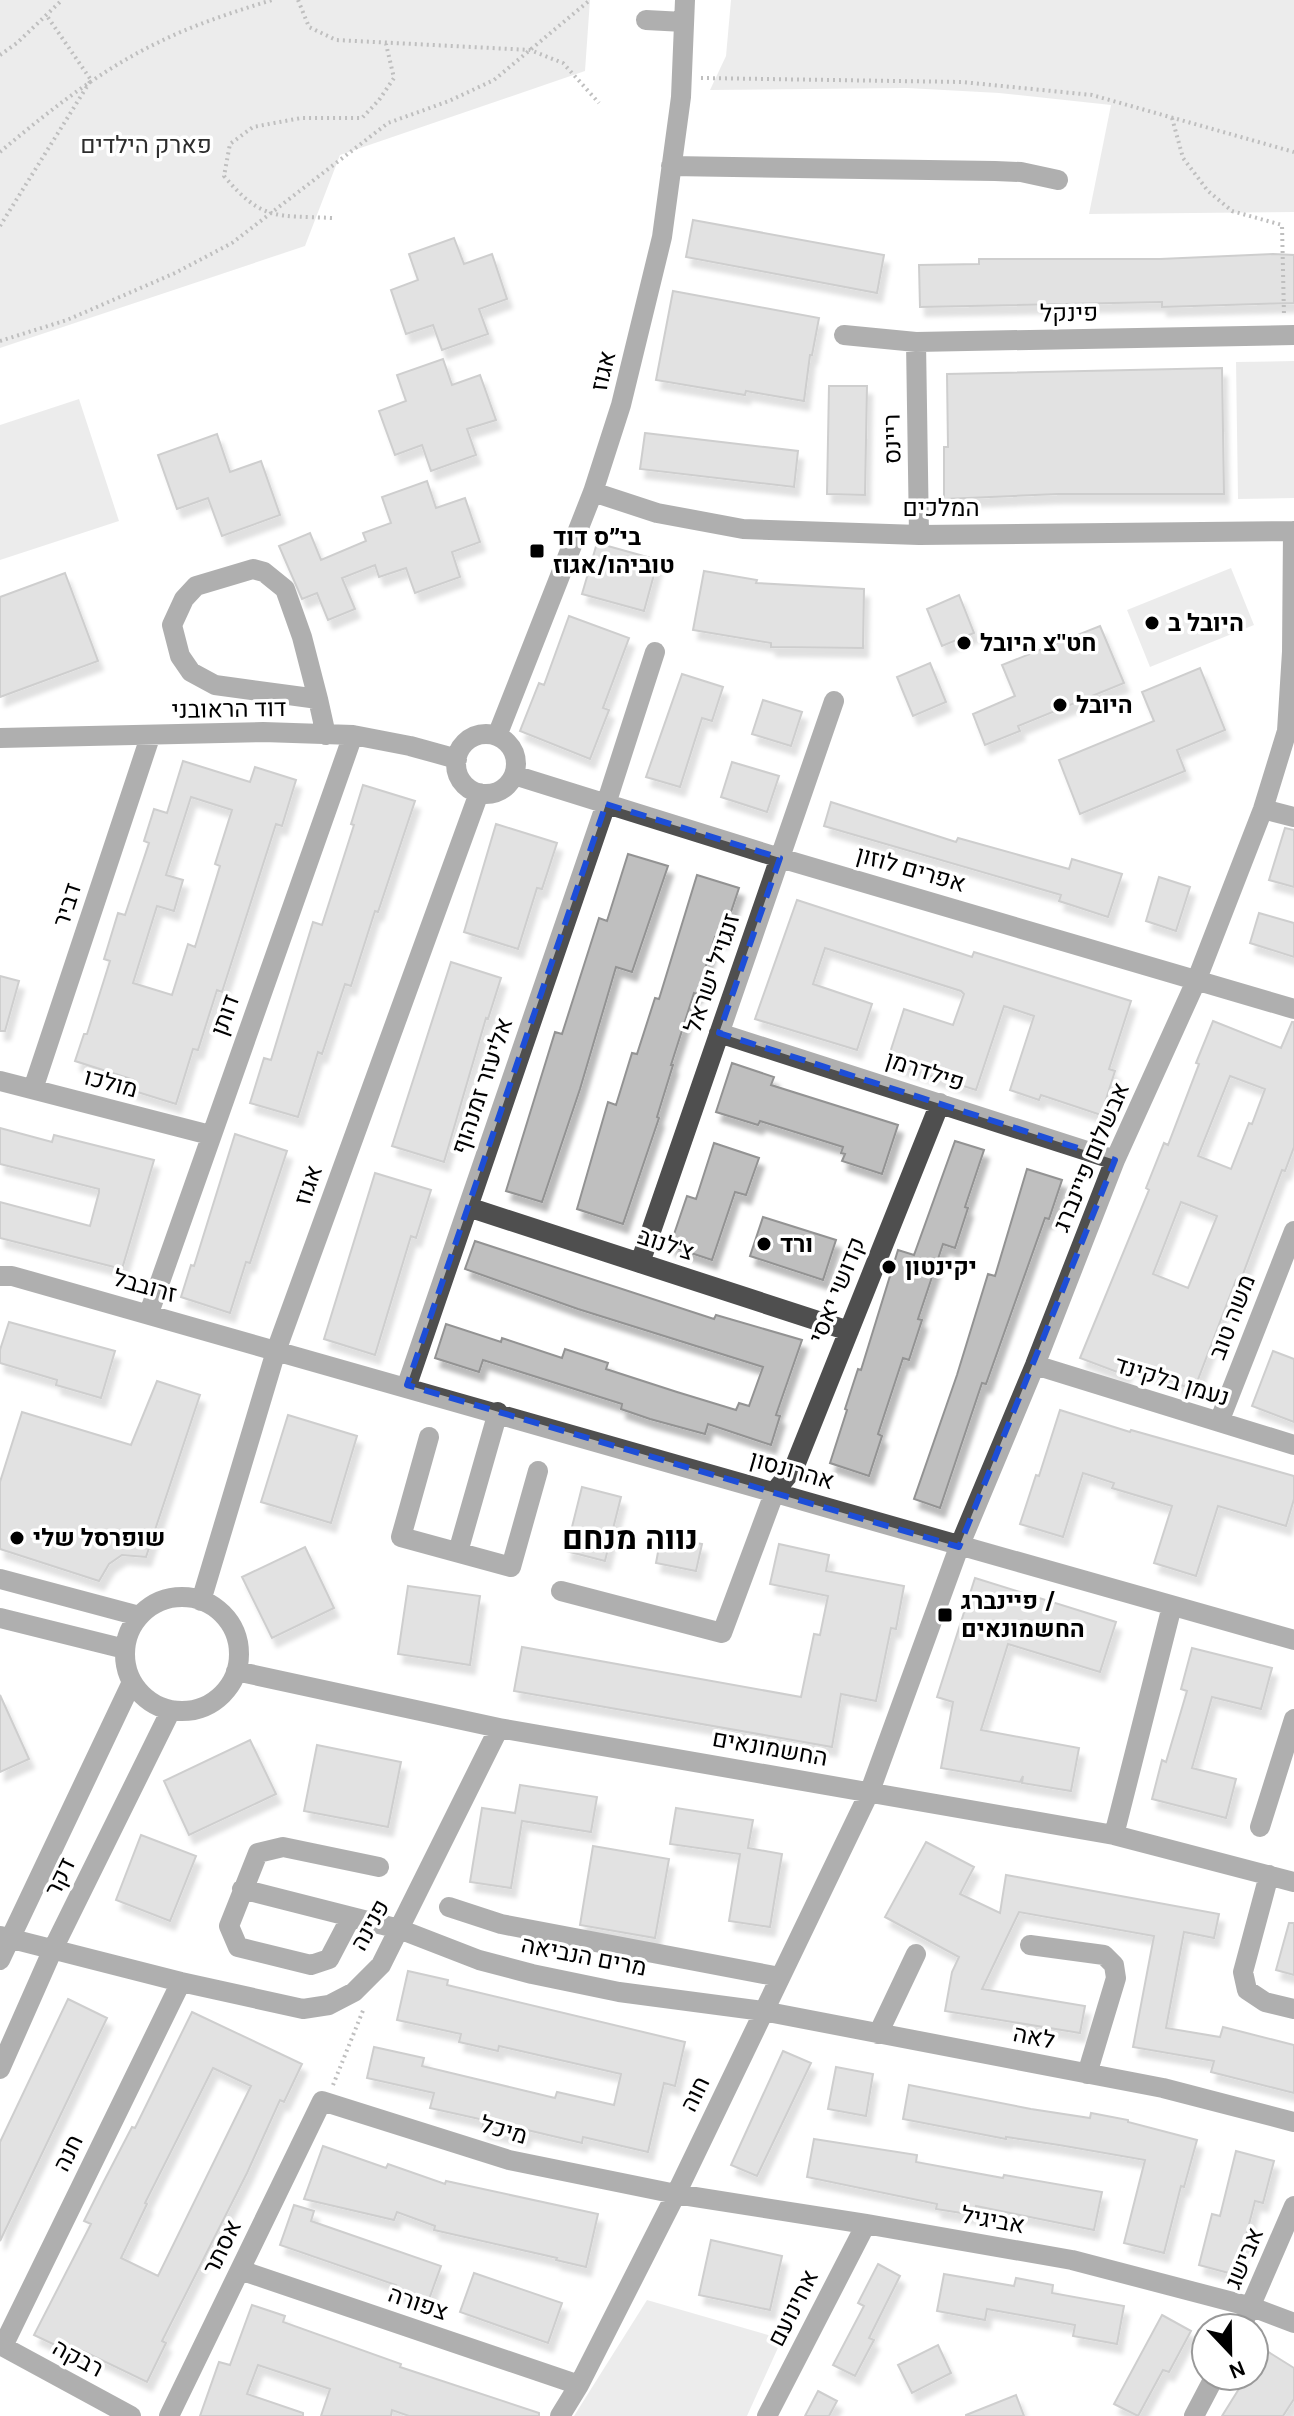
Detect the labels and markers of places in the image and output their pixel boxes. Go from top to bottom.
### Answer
place label: בי״ס דוד טוביהו/אגוז [553,523,674,579]
marker: בי״ס דוד טוביהו/אגוז [528,542,546,560]
place label: היובל ב [1168,609,1244,637]
marker: היובל ב [1143,614,1161,632]
place label: חט"צ היובל [980,629,1096,657]
marker: חט"צ היובל [955,634,973,652]
place label: היובל [1076,691,1133,719]
marker: היובל [1051,696,1069,714]
place label: ורד [780,1230,813,1258]
marker: ורד [755,1235,773,1253]
place label: יקינטון [905,1253,977,1281]
marker: יקינטון [880,1258,898,1276]
place label: שופרסל שלי [33,1524,165,1552]
marker: שופרסל שלי [8,1529,26,1547]
place label: פיינברג / החשמונאים [961,1587,1085,1643]
marker: פיינברג / החשמונאים [936,1606,954,1624]

